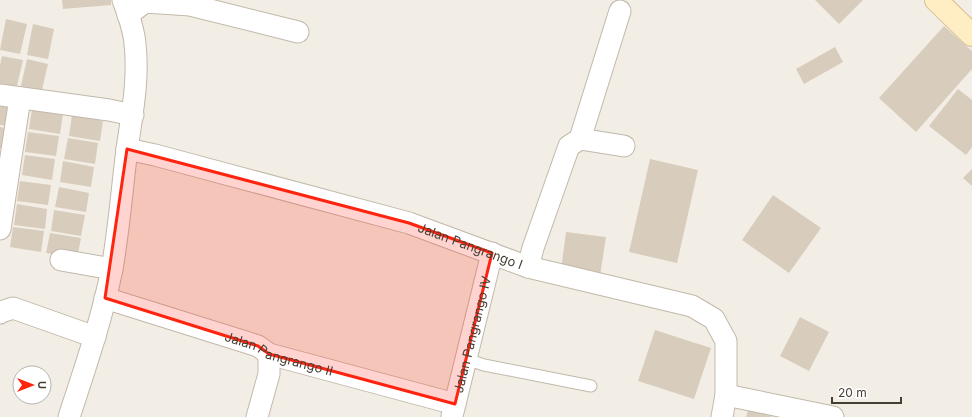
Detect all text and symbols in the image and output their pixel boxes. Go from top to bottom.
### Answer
street label: Jalan Pangrango I [416,219,525,272]
street label: Jalan Pangrango IV [450,274,494,394]
street label: Jalan Pangrango II [223,328,335,379]
north arrow [12,365,52,405]
scale bar [832,379,901,405]
text: U [35,381,49,389]
text: 20 m [838,385,867,400]

